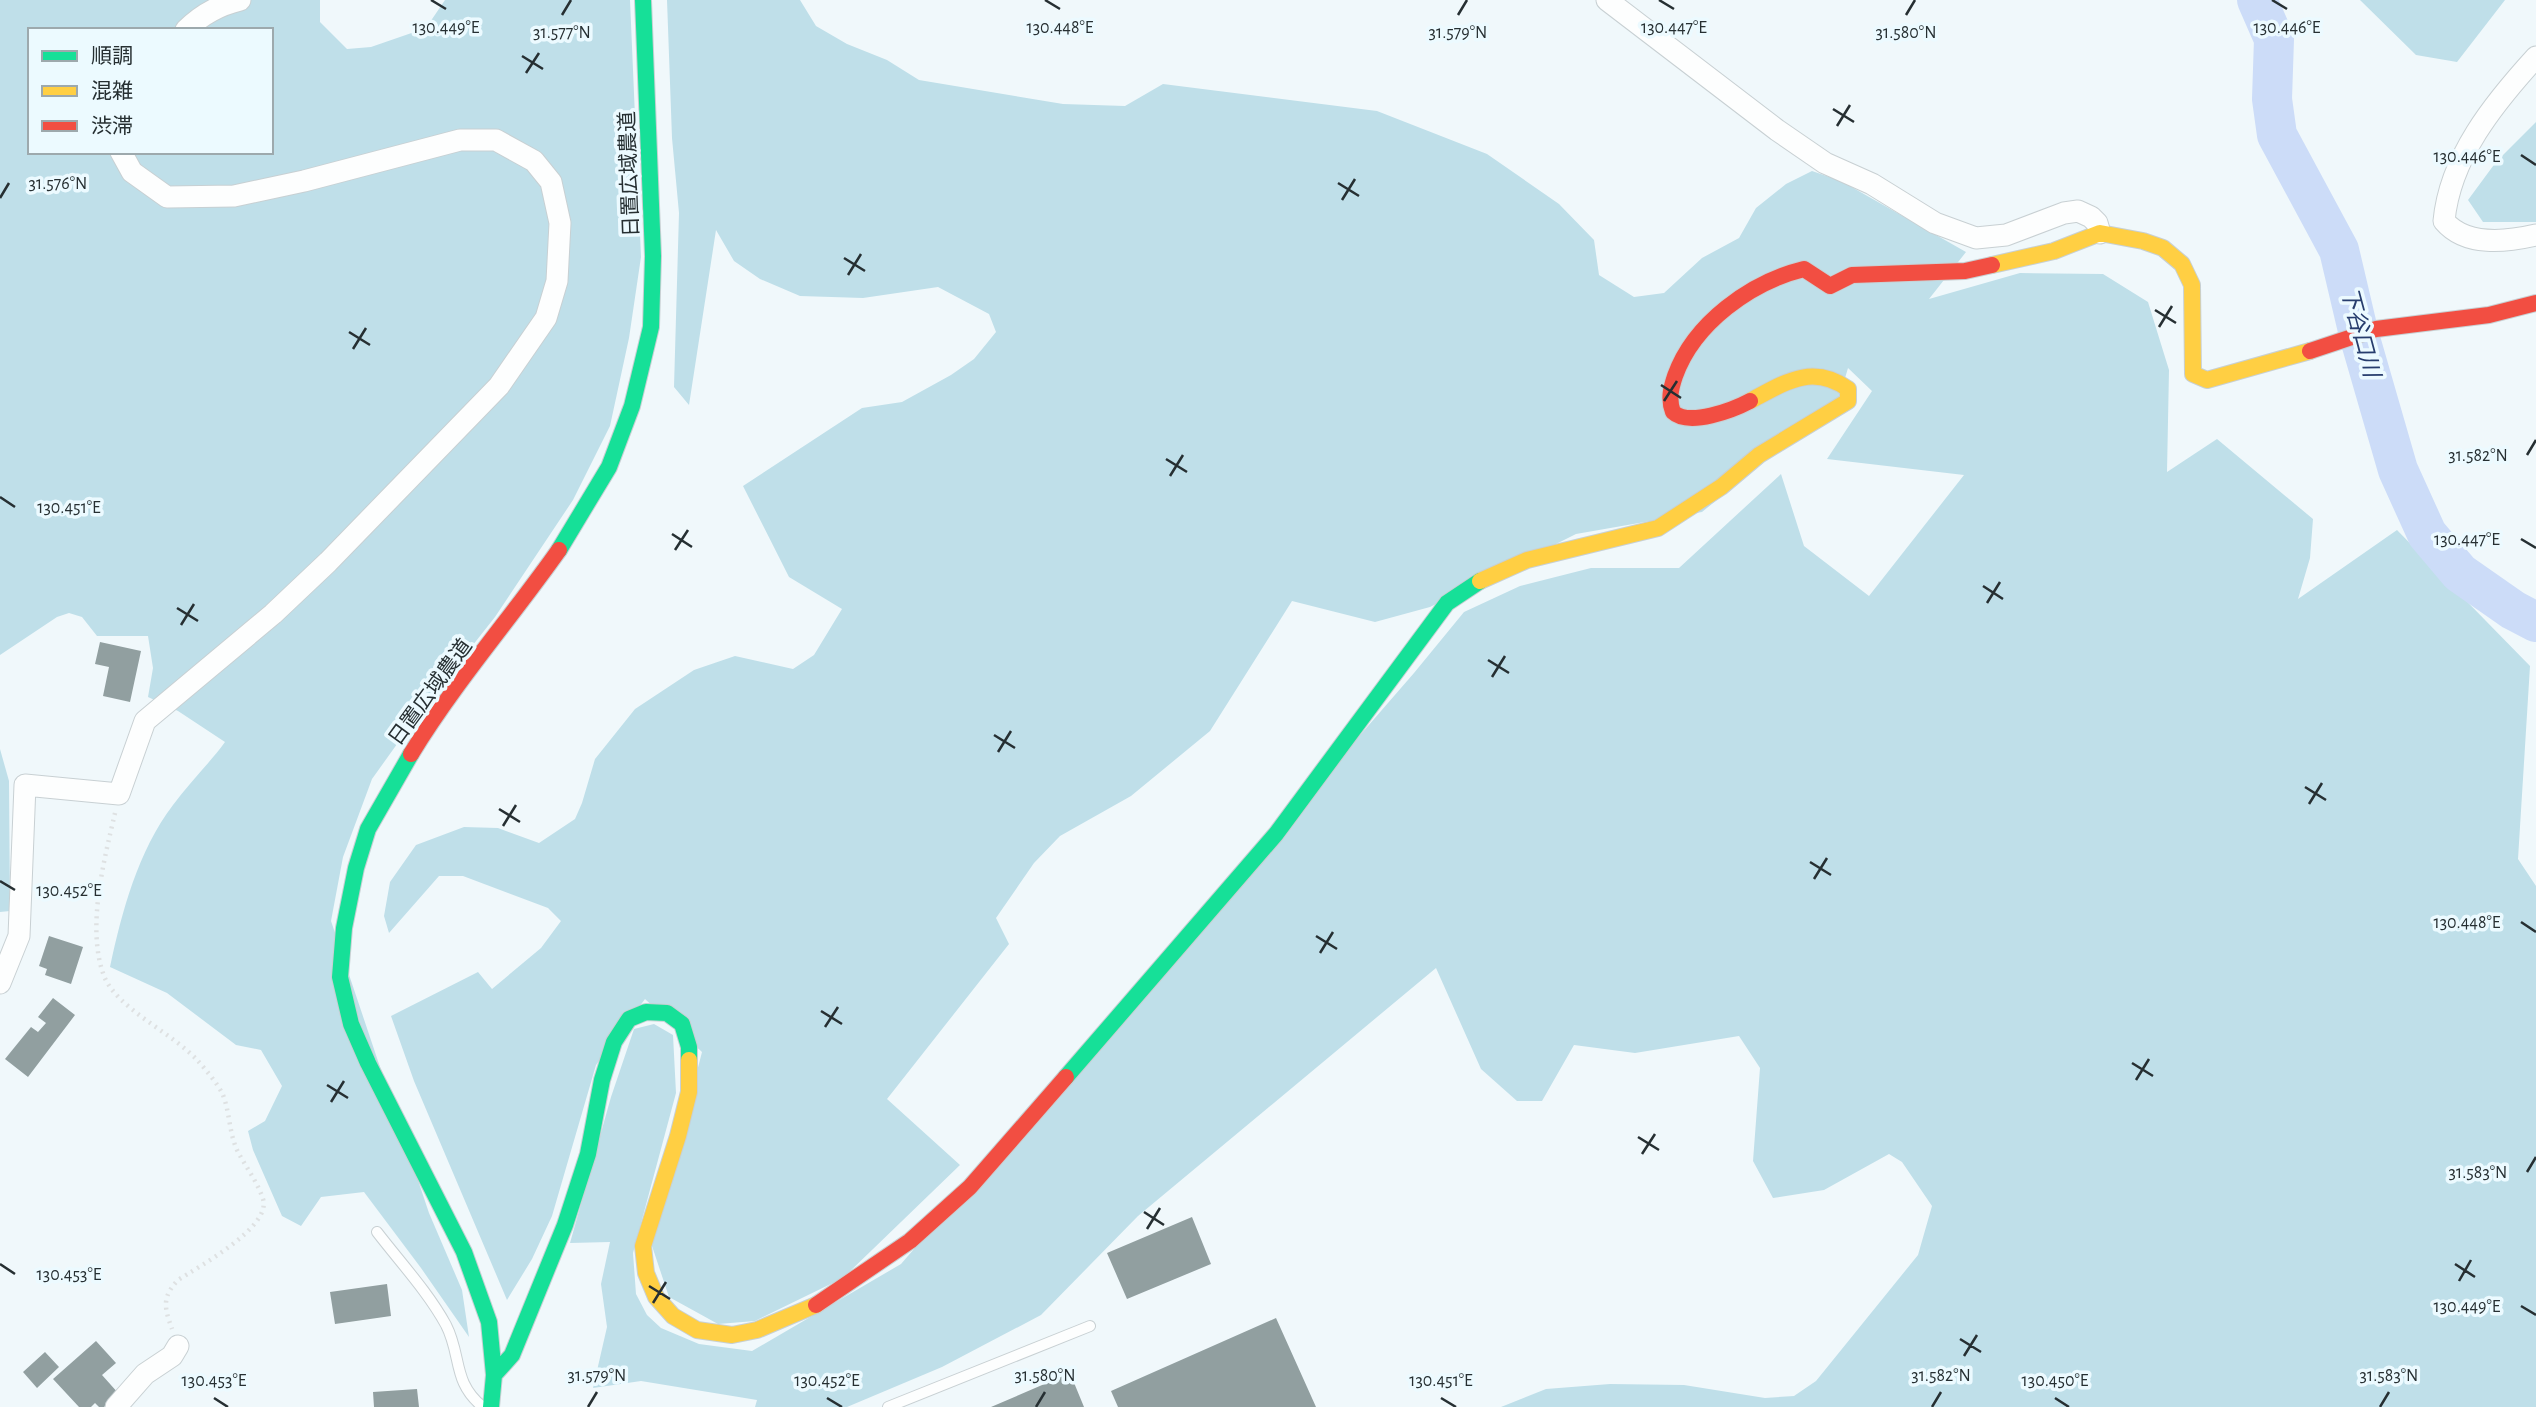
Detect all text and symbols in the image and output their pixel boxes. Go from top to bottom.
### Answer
text: 130.449°E [413,19,480,37]
text: 130.448°E [1026,19,1094,37]
text: 130.447°E [1641,19,1707,37]
text: 130.446°E [2254,19,2321,37]
text: 31.577°N [533,24,591,42]
text: 31.579°N [1429,24,1487,42]
text: 31.580°N [1876,24,1936,42]
legend [28,28,273,154]
text: 順調 [91,45,133,67]
text: 混雑 [91,80,133,102]
street label: 日置広域農道 [616,111,642,237]
text: 渋滞 [91,115,133,137]
text: 130.446°E [2434,148,2501,166]
text: 31.576°N [29,175,87,193]
water label: 下谷口川 [2337,285,2384,383]
text: 31.582°N [2448,447,2508,465]
text: 130.451°E [37,499,101,517]
text: 130.447°E [2434,531,2500,549]
street label: 日置広域農道 [384,635,476,749]
text: 130.452°E [36,882,102,900]
text: 130.448°E [2433,914,2501,932]
text: 31.583°N [2449,1164,2507,1182]
text: 130.453°E [37,1266,102,1284]
text: 130.449°E [2434,1298,2501,1316]
text: 31.579°N [568,1367,626,1385]
text: 31.580°N [1015,1367,1075,1385]
text: 31.582°N [1911,1367,1971,1385]
text: 31.583°N [2360,1367,2418,1385]
text: 130.453°E [182,1372,247,1390]
text: 130.452°E [794,1372,860,1390]
text: 130.451°E [1409,1372,1473,1390]
text: 130.450°E [2022,1372,2089,1390]

